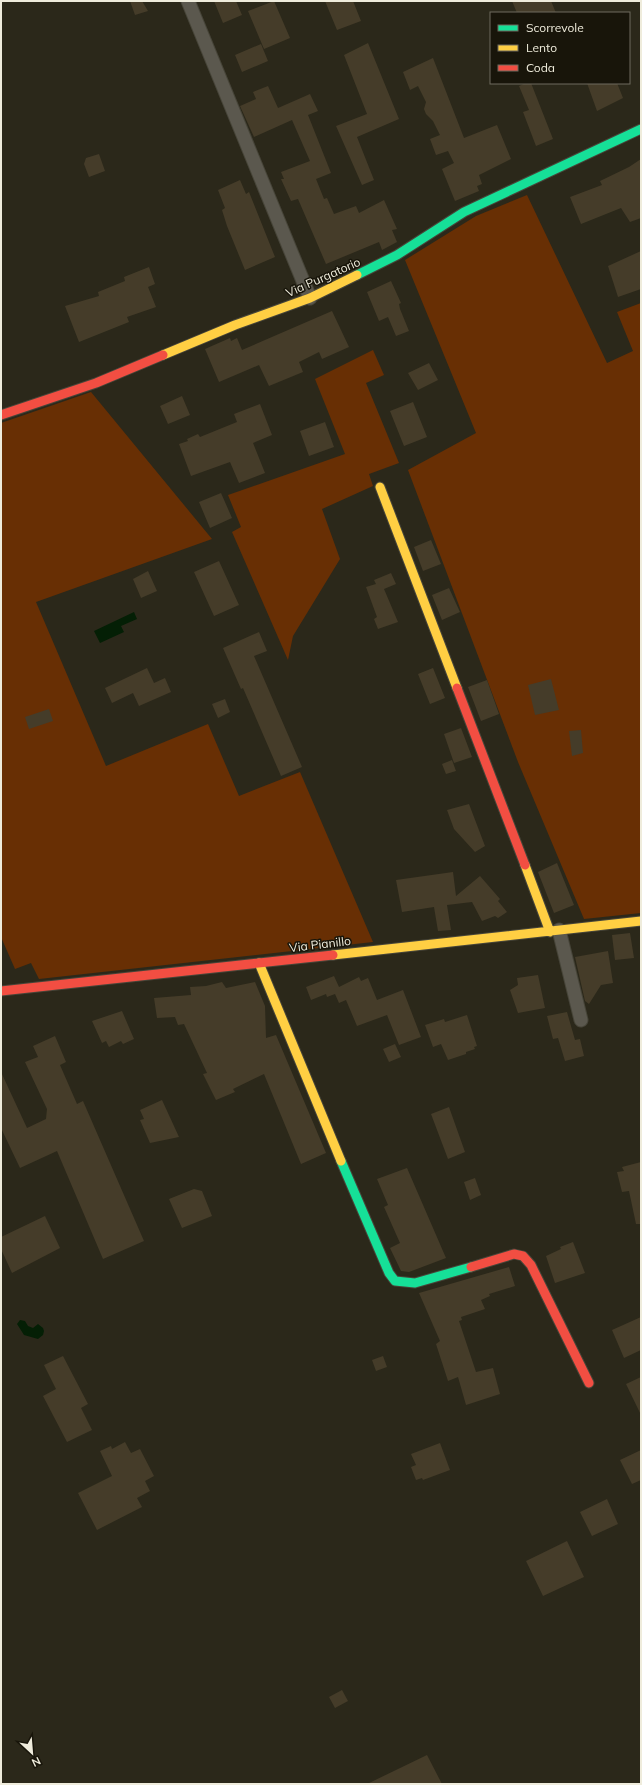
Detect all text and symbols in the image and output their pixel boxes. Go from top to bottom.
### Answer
legend [490,12,630,84]
text: Scorrevole [526,20,584,35]
text: Lento [526,40,557,55]
text: Coda [526,60,555,75]
street label: Via Purgatorio [283,254,363,300]
street label: Via Pianillo [288,933,352,955]
north arrow [12,1733,52,1773]
text: N [30,1754,43,1770]

